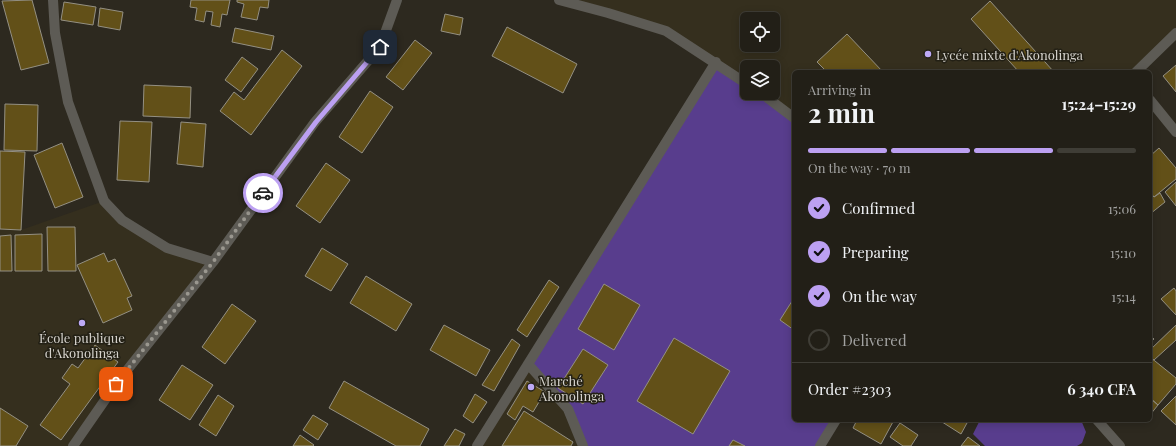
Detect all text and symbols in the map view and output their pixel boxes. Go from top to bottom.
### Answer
map controls [740,12,780,100]
button: locate [740,12,780,52]
pin [363,30,397,64]
icon: home [369,36,391,58]
place label: Lycée mixte d'Akonolinga [936,46,1084,63]
marker: Lycée mixte d'Akonolinga [923,49,933,59]
button: layers [740,60,780,100]
text: Arriving in [808,81,871,98]
text: 15:24–15:29 [1062,94,1136,114]
text: 2 min [808,95,875,130]
text: On the way · 70 m [808,159,911,176]
courier [243,173,283,213]
icon: car [252,182,274,204]
icon: check [808,197,830,219]
text: Confirmed [842,198,915,218]
text: 15:06 [1108,200,1136,217]
icon: check [808,241,830,263]
text: Preparing [842,242,909,262]
text: 15:10 [1110,244,1136,261]
icon: check [808,285,830,307]
text: On the way [842,286,917,306]
text: 15:14 [1111,288,1136,305]
marker: École publique d'Akonolinga [77,318,87,328]
place label: École publique d'Akonolinga [39,329,125,361]
text: Delivered [842,330,907,350]
pin [99,367,133,401]
place label: Marché Akonolinga [538,372,605,404]
icon: bag [105,373,127,395]
text: Order #2303 [808,379,891,399]
text: 6 340 CFA [1067,379,1136,399]
marker: Marché Akonolinga [526,382,536,392]

